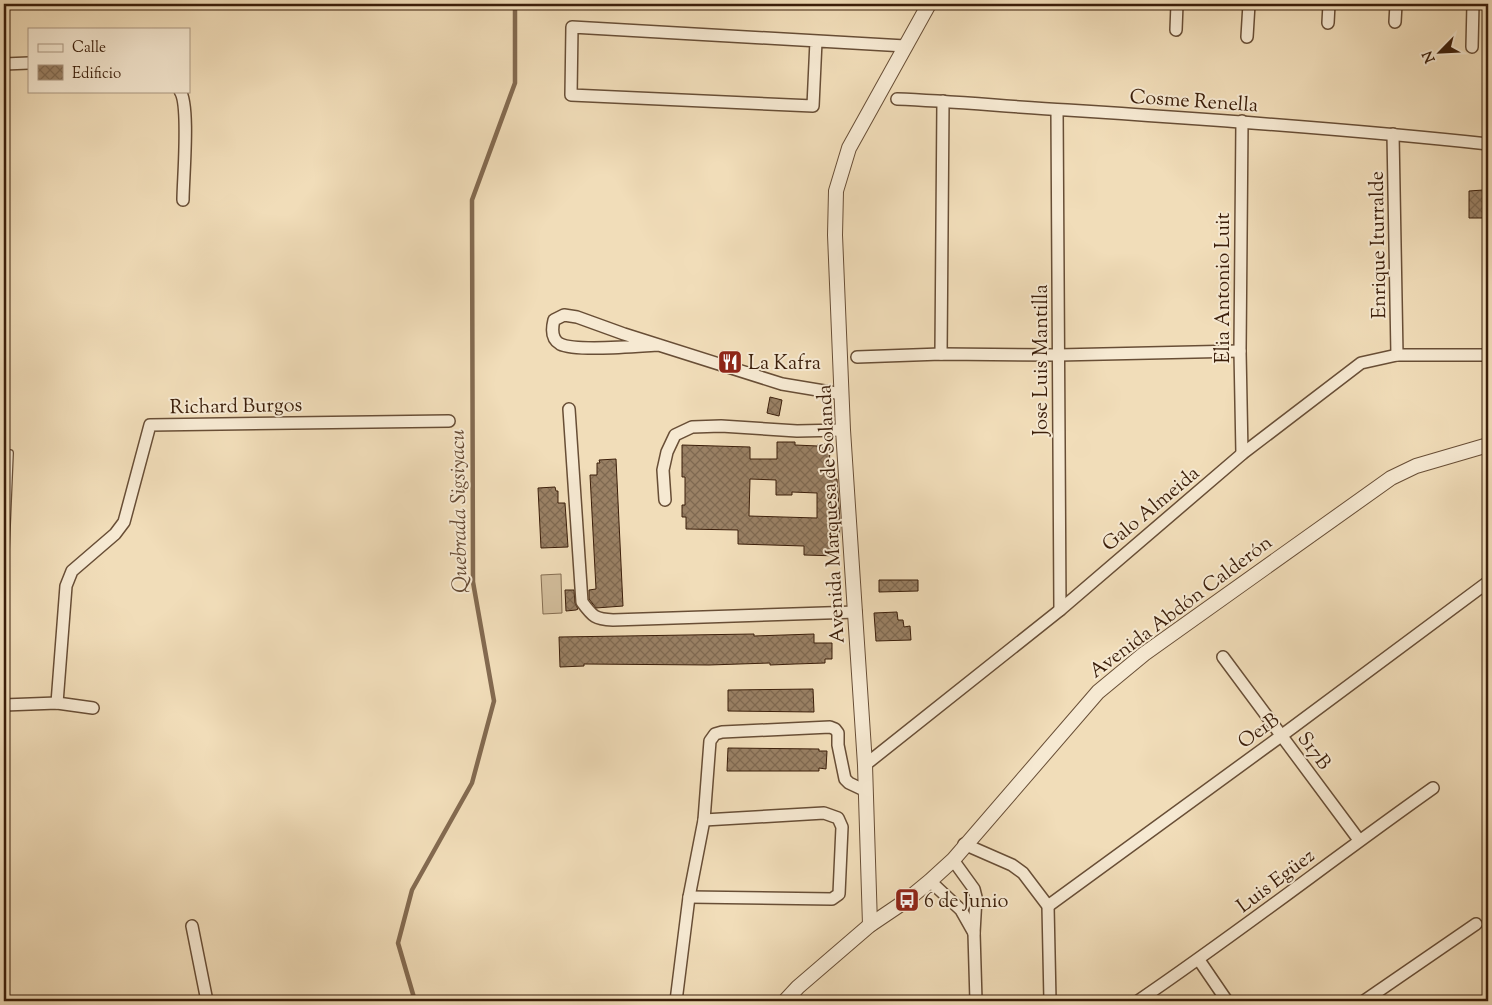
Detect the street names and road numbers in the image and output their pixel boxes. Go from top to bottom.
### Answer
street label: Cosme Renella [1129,84,1259,121]
street label: Enrique Iturralde [1364,171,1395,319]
street label: Elia Antonio Luit [1210,212,1239,364]
street label: Jose Luis Mantilla [1028,284,1057,437]
street label: Avenida Marquesa de Solanda [811,384,854,644]
street label: Richard Burgos [169,392,303,423]
street label: Galo Almeida [1096,460,1207,560]
street label: Avenida Abdón Calderón [1084,529,1279,687]
street label: Oe1B [1233,707,1287,757]
street label: S17B [1289,726,1337,777]
street label: Luis Egüez [1231,843,1322,921]

